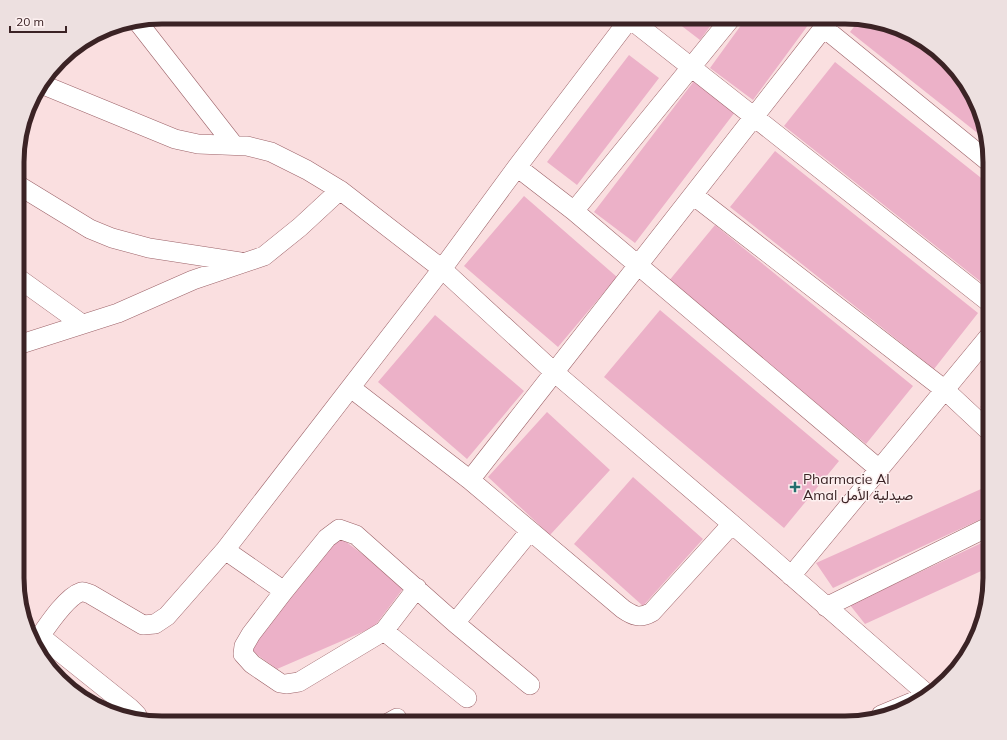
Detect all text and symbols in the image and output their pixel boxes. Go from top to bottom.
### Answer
scale bar [10,8,66,34]
text: 20 m [16,14,44,29]
place label: Pharmacie Al Amal صيدلية الأمل [803,470,914,504]
marker: Pharmacie Al Amal صيدلية الأمل [790,482,800,492]

